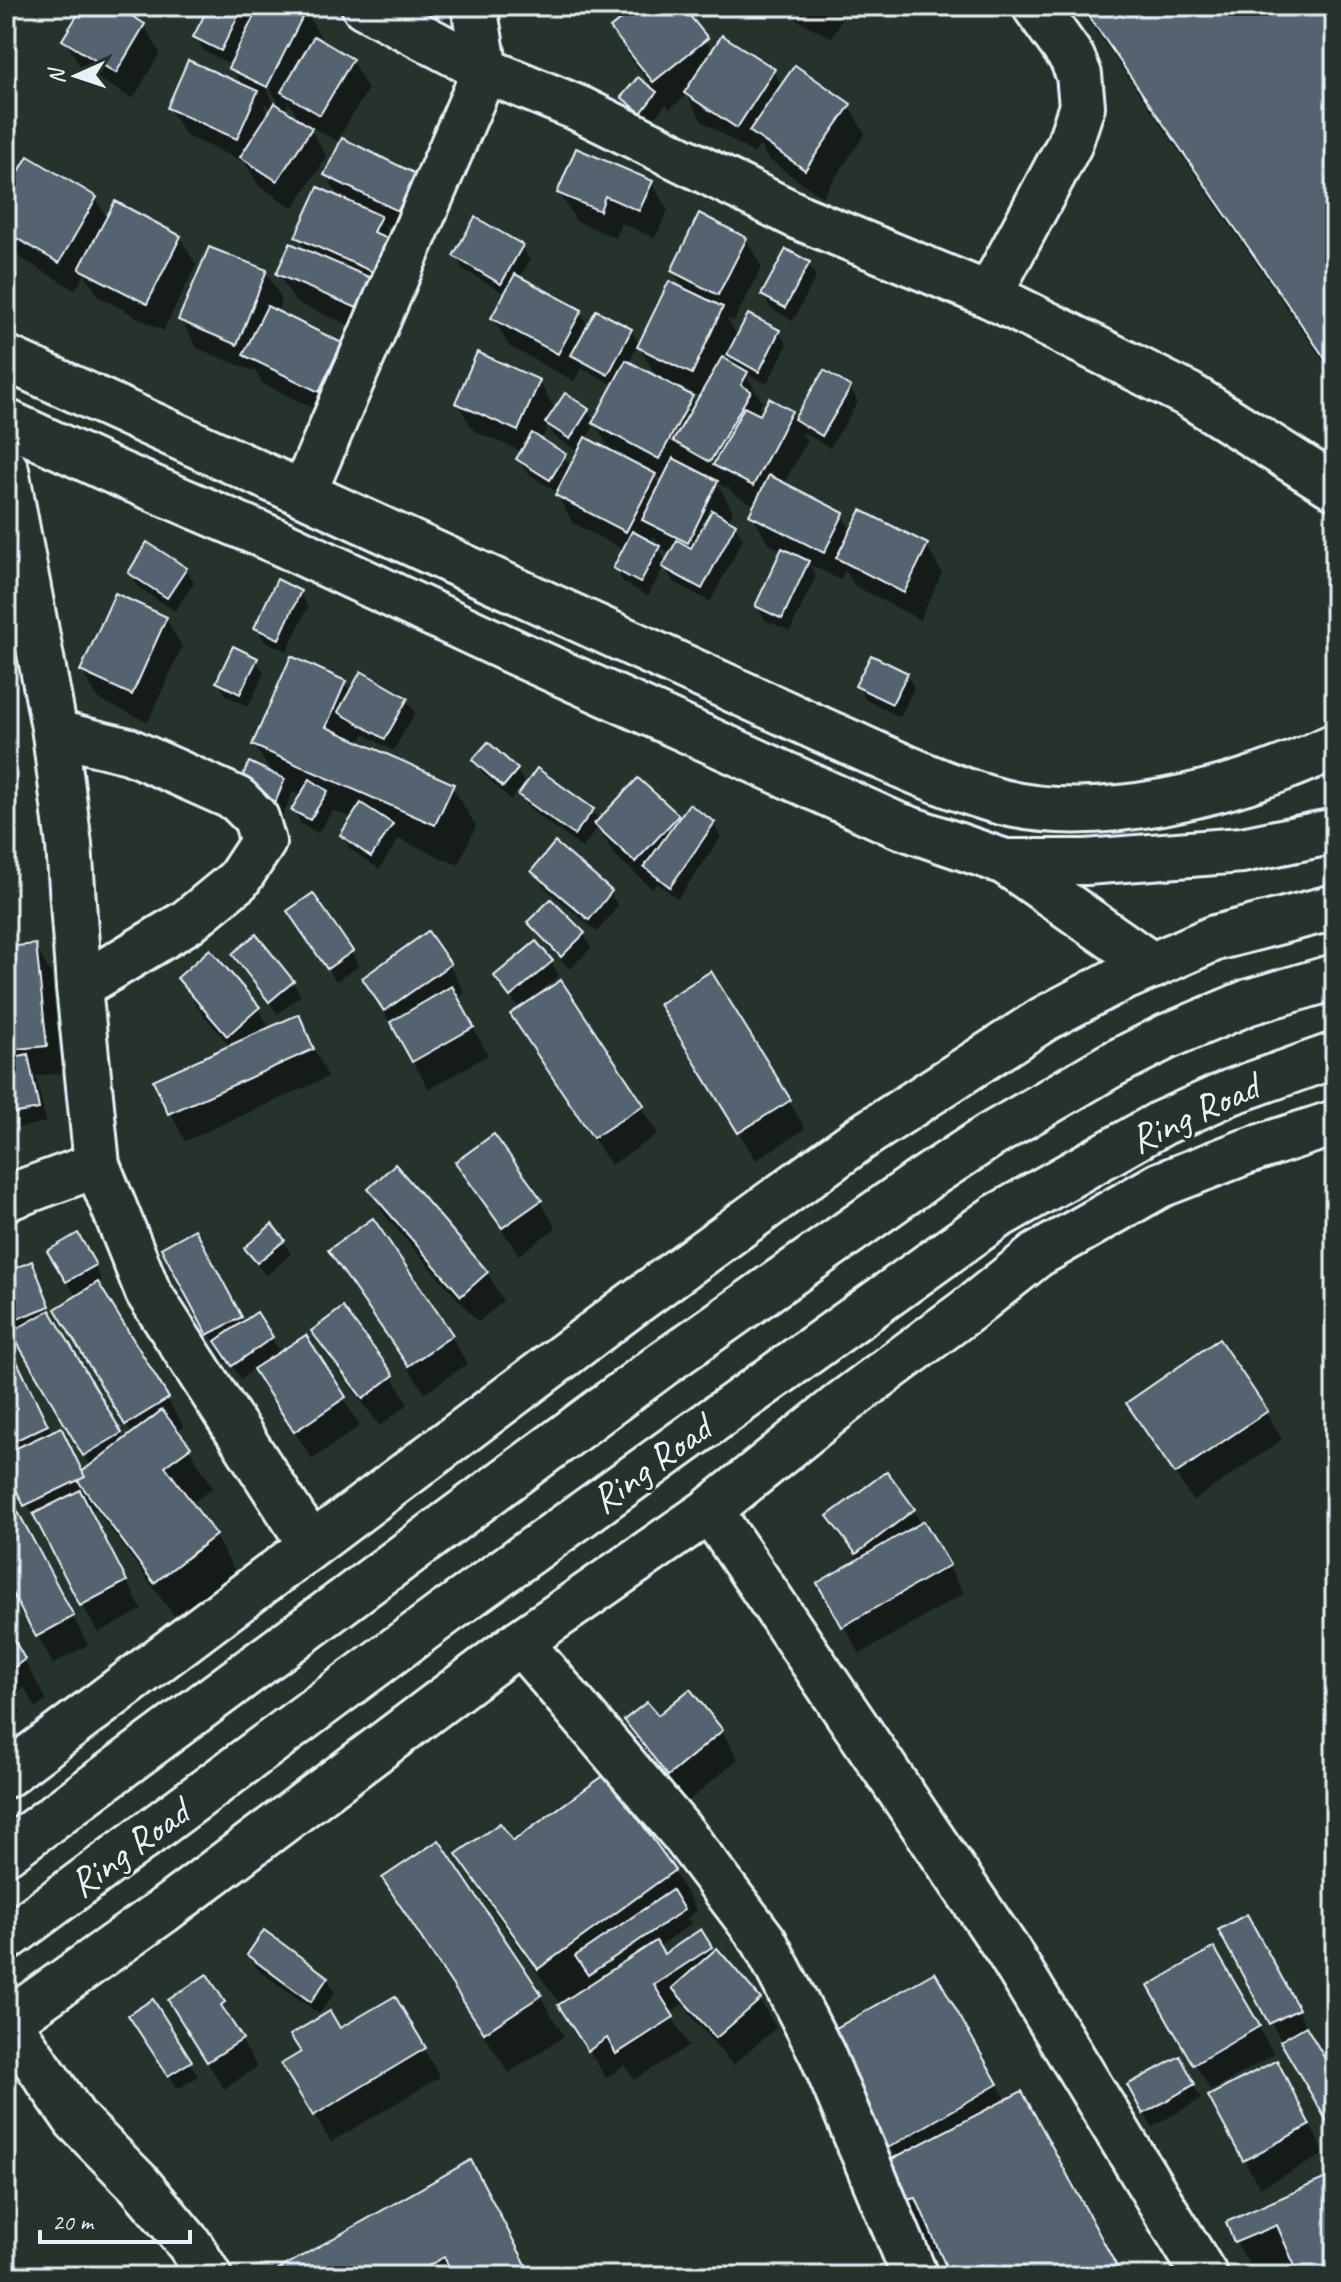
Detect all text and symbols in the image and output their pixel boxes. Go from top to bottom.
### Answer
north arrow [36,36,116,116]
text: N [43,66,71,85]
street label: Ring Road [1121,1059,1271,1165]
street label: Ring Road [581,1400,725,1524]
street label: Ring Road [59,1784,203,1908]
scale bar [40,2194,190,2244]
text: 20 m [52,2207,95,2237]

